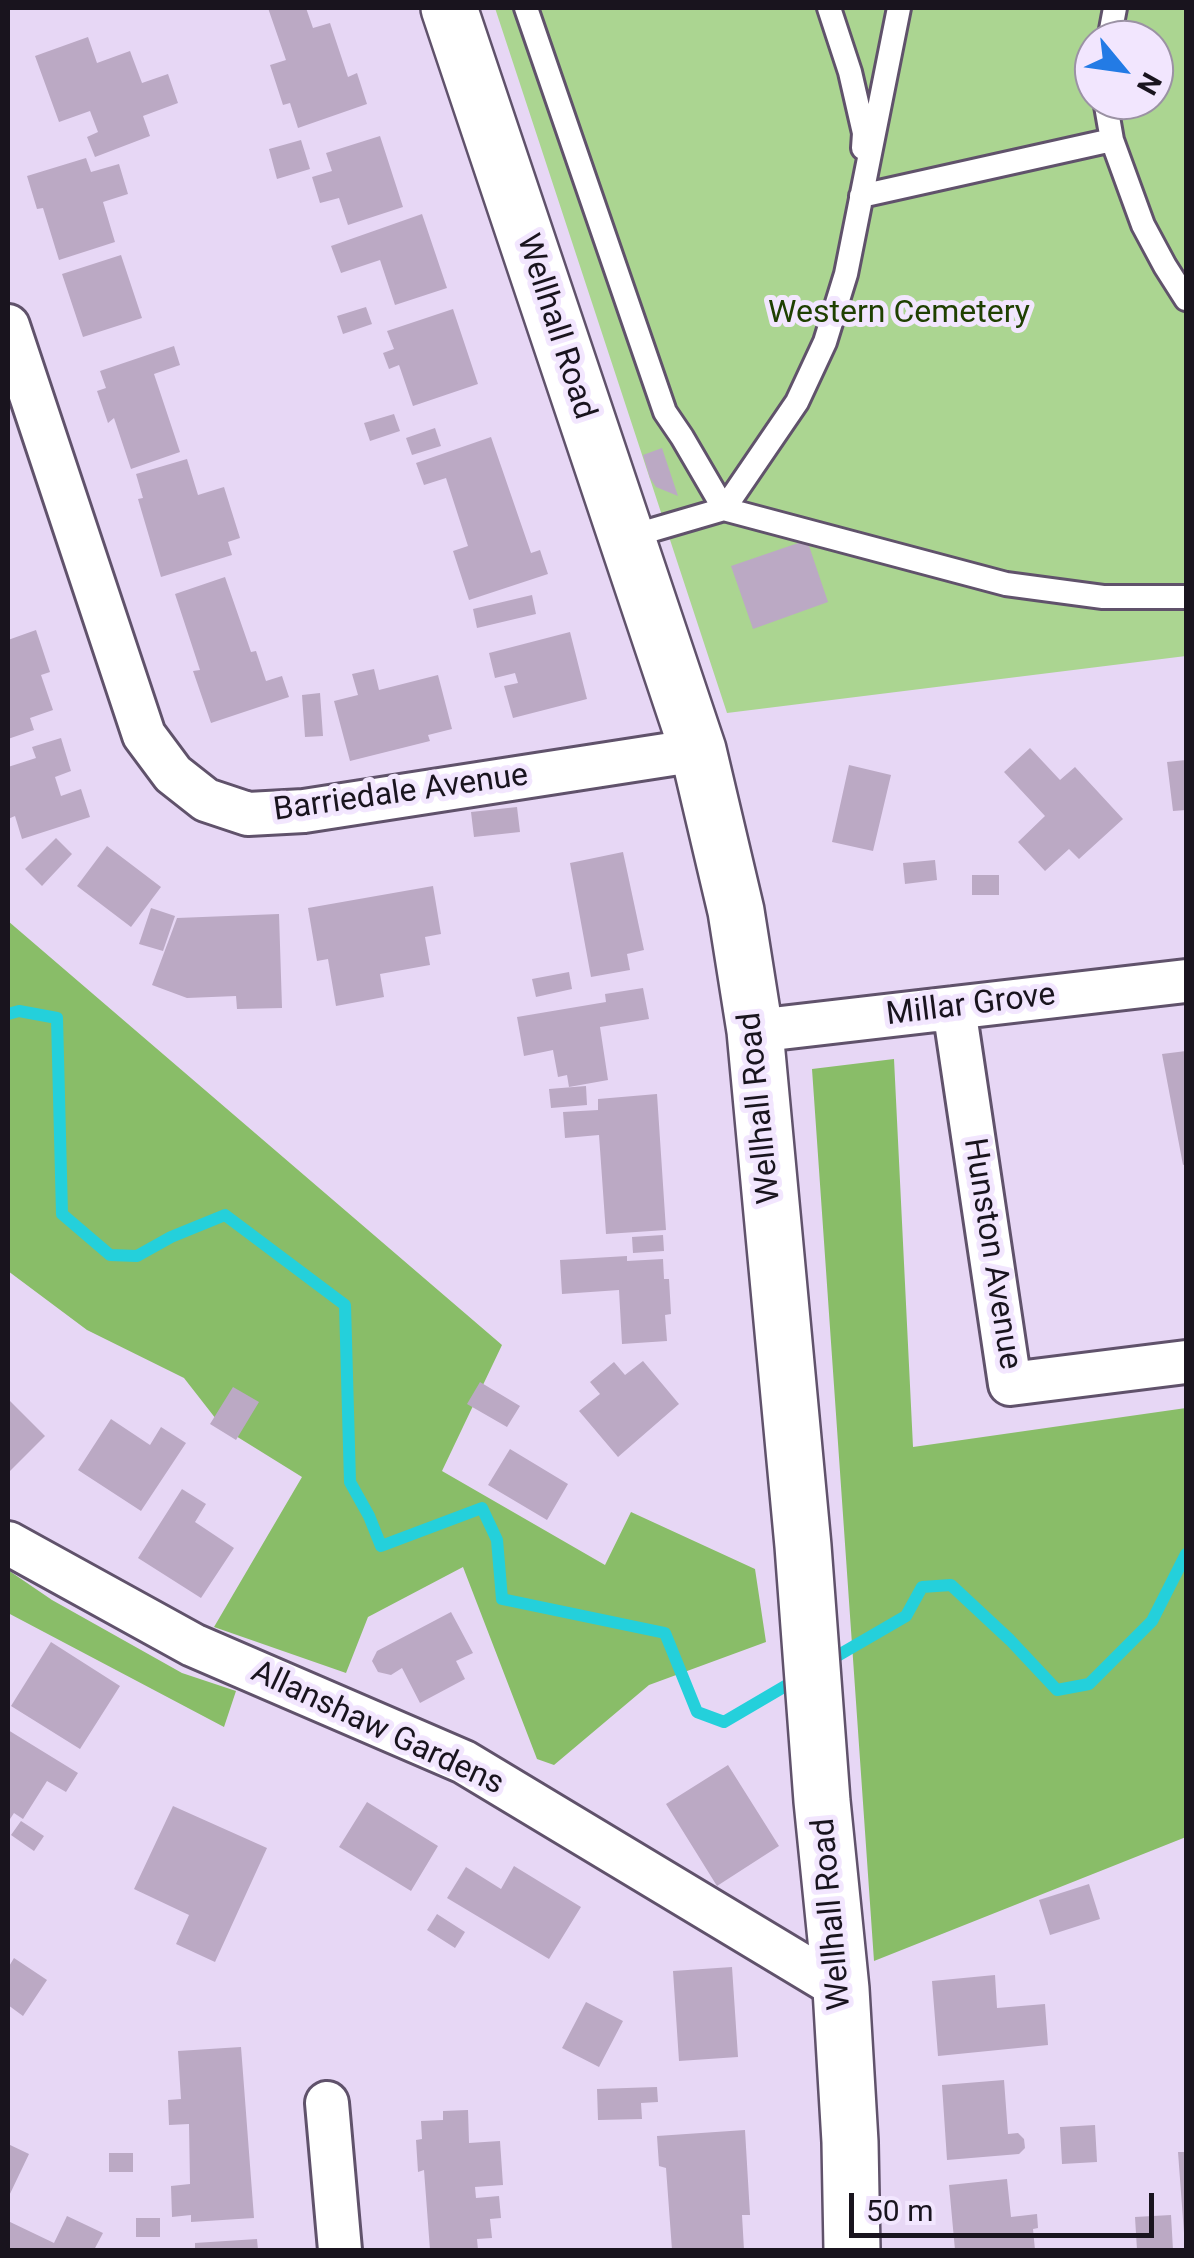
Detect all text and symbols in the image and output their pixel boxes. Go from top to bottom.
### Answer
north arrow [1074,20,1174,120]
text: N [1130,67,1168,100]
street label: Wellhall Road [507,230,603,424]
park label: Western Cemetery [768,295,1030,333]
street label: Barriedale Avenue [271,757,531,831]
street label: Millar Grove [884,977,1058,1035]
street label: Wellhall Road [732,1010,790,1206]
street label: Hunston Avenue [954,1136,1028,1372]
street label: Allanshaw Gardens [245,1654,509,1804]
street label: Wellhall Road [805,1816,861,2012]
scale bar [854,2173,1159,2235]
text: 50 m [866,2193,933,2228]

